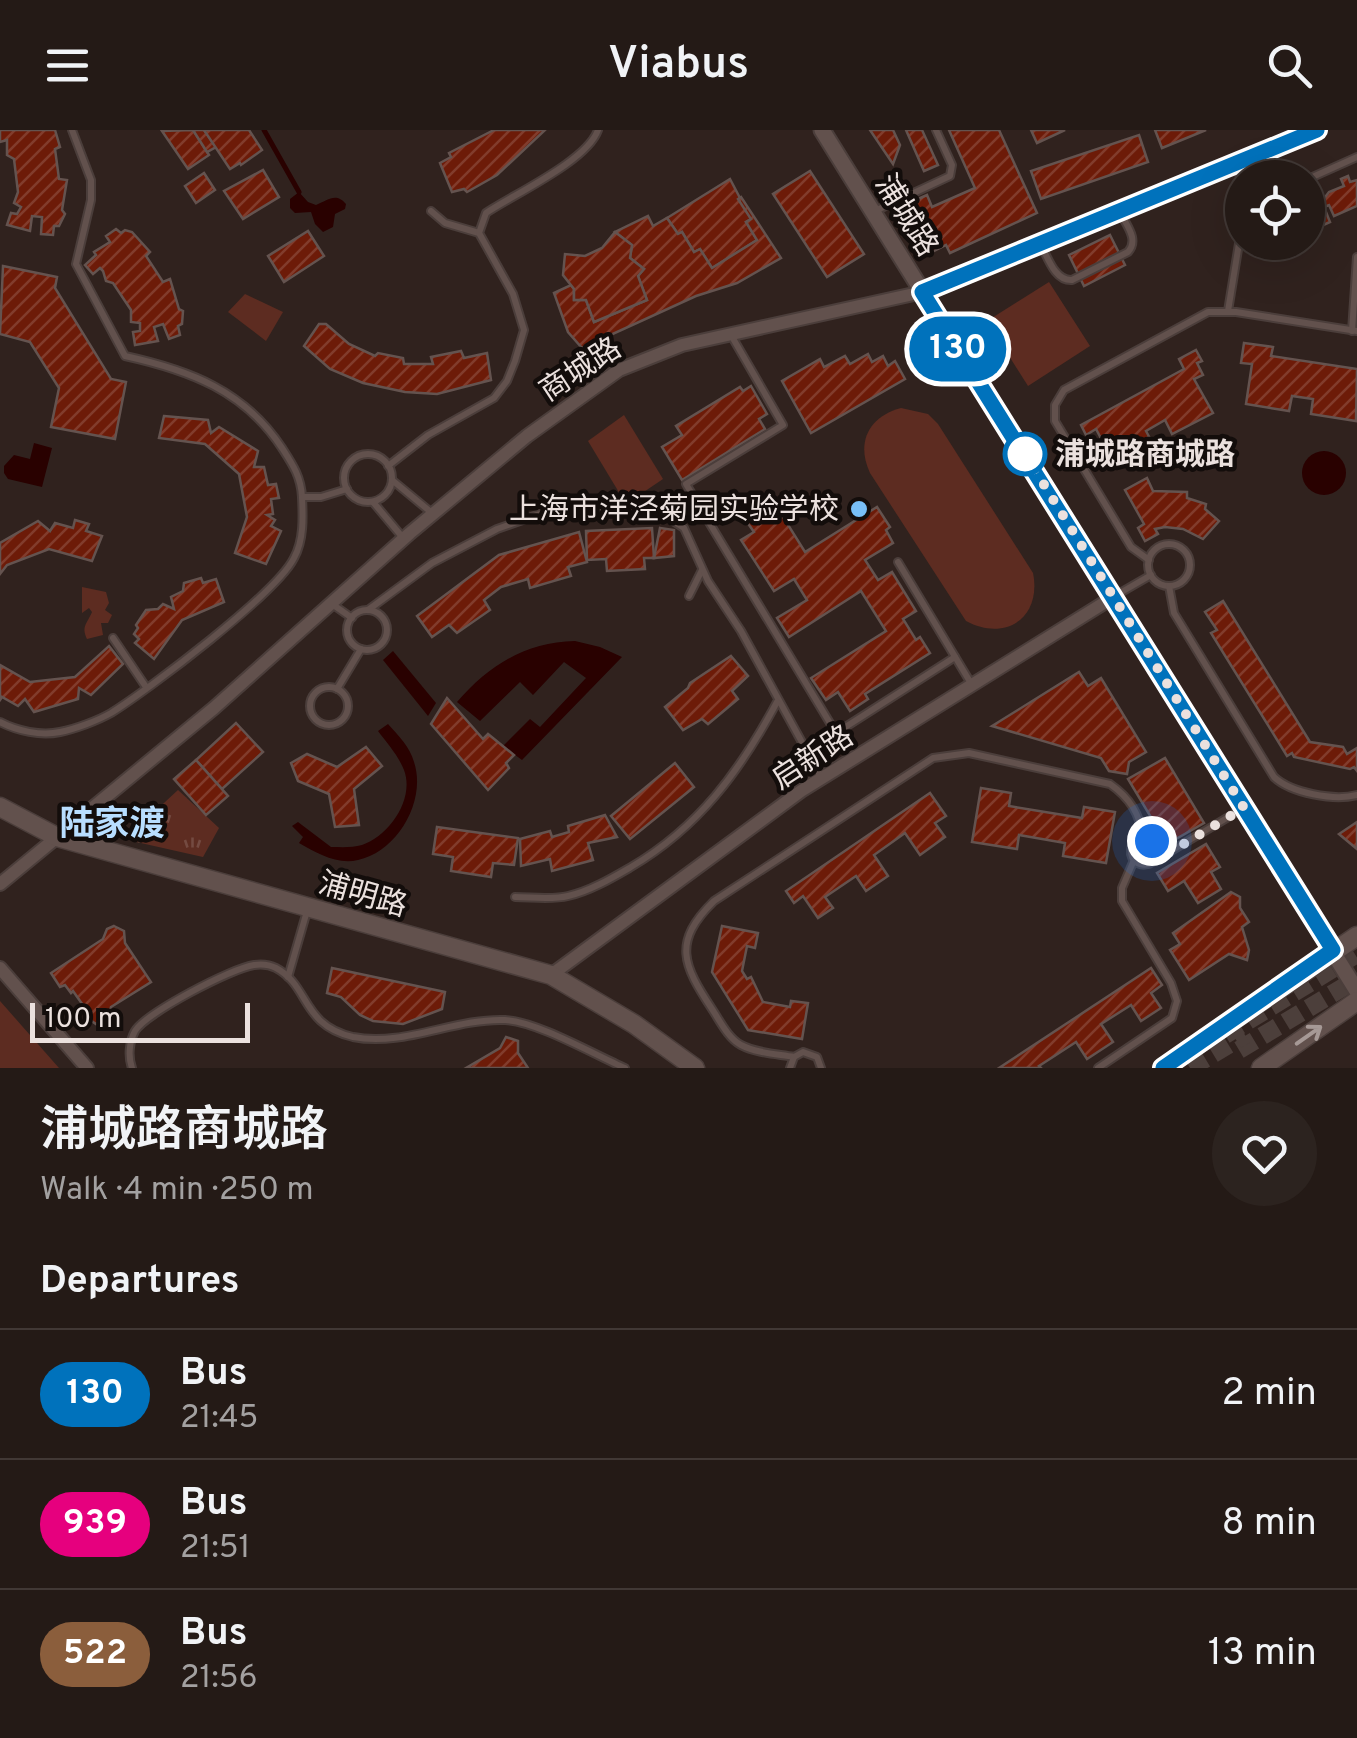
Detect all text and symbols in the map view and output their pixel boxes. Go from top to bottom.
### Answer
text: Viabus [608,37,749,94]
icon: menu [40,38,95,93]
icon: search [1262,38,1317,93]
map controls [1225,160,1325,260]
button: locate [1225,160,1325,260]
street label: 浦城路 [865,168,944,264]
line badge: 130 [900,316,1016,382]
text: 130 [929,327,987,371]
street label: 商城路 [534,331,629,411]
marker: 浦城路商城路 [1004,433,1046,475]
place label: 浦城路商城路 [1055,438,1235,475]
place label: 上海市洋泾·菊园实验学校 [509,493,839,530]
marker: 上海市洋泾·菊园实验学校 [848,498,870,520]
street label: 启新路 [766,719,861,799]
district label: 陆家渡 [59,804,165,848]
your location [1127,816,1177,866]
street label: 浦明路 [314,866,411,927]
scale bar [30,998,250,1043]
text: 100 m [45,1002,121,1038]
one-way arrow [1295,1025,1322,1046]
button: heart [1212,1101,1317,1206]
text: 浦城路商城路 [40,1103,328,1163]
text: Walk · 4 min · 250 m [40,1171,314,1211]
text: Departures [40,1258,240,1307]
text: Bus [180,1350,247,1399]
text: 2 min [1222,1370,1317,1419]
text: 130 [66,1372,124,1416]
text: 21:45 [180,1399,258,1439]
text: Bus [180,1480,247,1529]
text: 8 min [1222,1500,1317,1549]
text: 939 [63,1502,127,1546]
text: 21:51 [180,1529,251,1569]
text: Bus [180,1610,247,1659]
text: 13 min [1208,1630,1317,1679]
text: 522 [63,1632,127,1676]
text: 21:56 [180,1659,258,1699]

